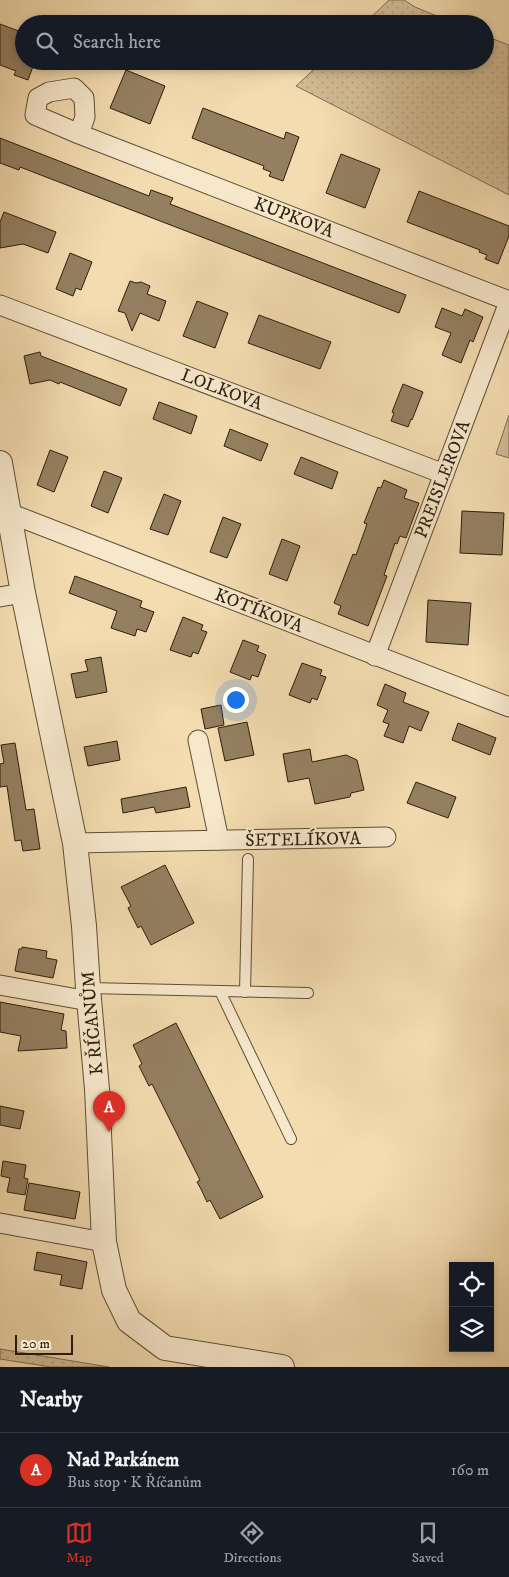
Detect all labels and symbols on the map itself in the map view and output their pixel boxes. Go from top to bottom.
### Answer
street label: KUPKOVA [251,193,337,243]
street label: LOLKOVA [178,364,266,416]
street label: PREISLEROVA [410,417,476,541]
street label: KOTÍKOVA [211,583,307,638]
your location [223,687,249,713]
street label: ŠETELÍKOVA [245,827,362,852]
street label: K ŘÍČANŮM [76,970,109,1076]
pin: A [93,1091,125,1132]
scale bar [15,1332,72,1355]

